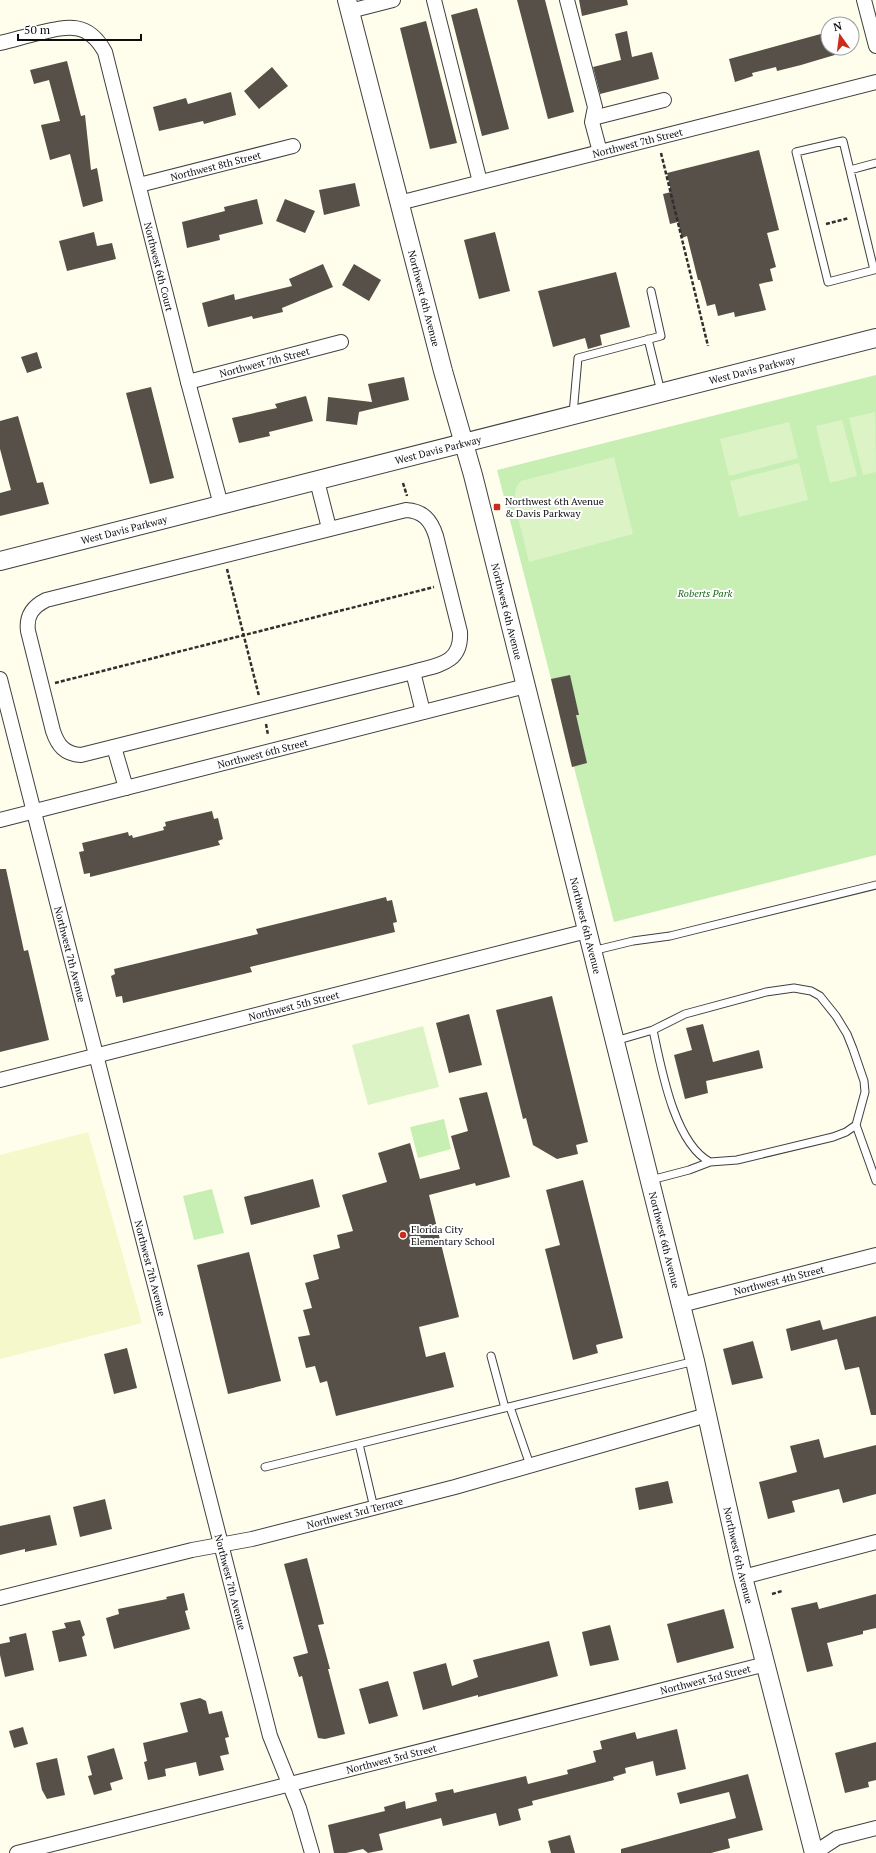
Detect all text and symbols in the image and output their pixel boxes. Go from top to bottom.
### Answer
scale bar [18,16,141,42]
north arrow [820,16,860,56]
text: N [832,18,844,34]
text: 50 m [24,22,51,37]
street label: Northwest 7th Street [591,125,684,161]
street label: Northwest 8th Street [169,148,263,184]
street label: Northwest 6th Court [141,221,176,313]
street label: Northwest 6th Avenue [405,249,442,348]
street label: Northwest 7th Street [218,344,311,381]
street label: West Davis Parkway [708,353,798,387]
street label: West Davis Parkway [394,433,484,467]
place label: Northwest 6th Avenue & Davis Parkway [505,495,604,520]
marker: Northwest 6th Avenue & Davis Parkway [492,502,502,512]
street label: West Davis Parkway [80,512,170,547]
street label: Northwest 6th Avenue [488,562,525,661]
park label: Roberts Park [677,587,732,600]
street label: Northwest 6th Street [216,736,310,771]
street label: Northwest 6th Avenue [567,876,604,975]
street label: Northwest 7th Avenue [51,905,88,1004]
street label: Northwest 5th Street [247,988,341,1024]
street label: Northwest 6th Avenue [646,1190,683,1290]
street label: Northwest 7th Avenue [132,1219,168,1318]
place label: Florida City Elementary School [411,1223,495,1248]
marker: Florida City Elementary School [398,1230,408,1240]
street label: Northwest 4th Street [732,1262,826,1298]
street label: Northwest 3rd Terrace [305,1495,404,1532]
street label: Northwest 6th Avenue [721,1506,756,1605]
street label: Northwest 7th Avenue [212,1533,249,1631]
street label: Northwest 3rd Street [659,1662,752,1697]
street label: Northwest 3rd Street [345,1741,438,1777]

